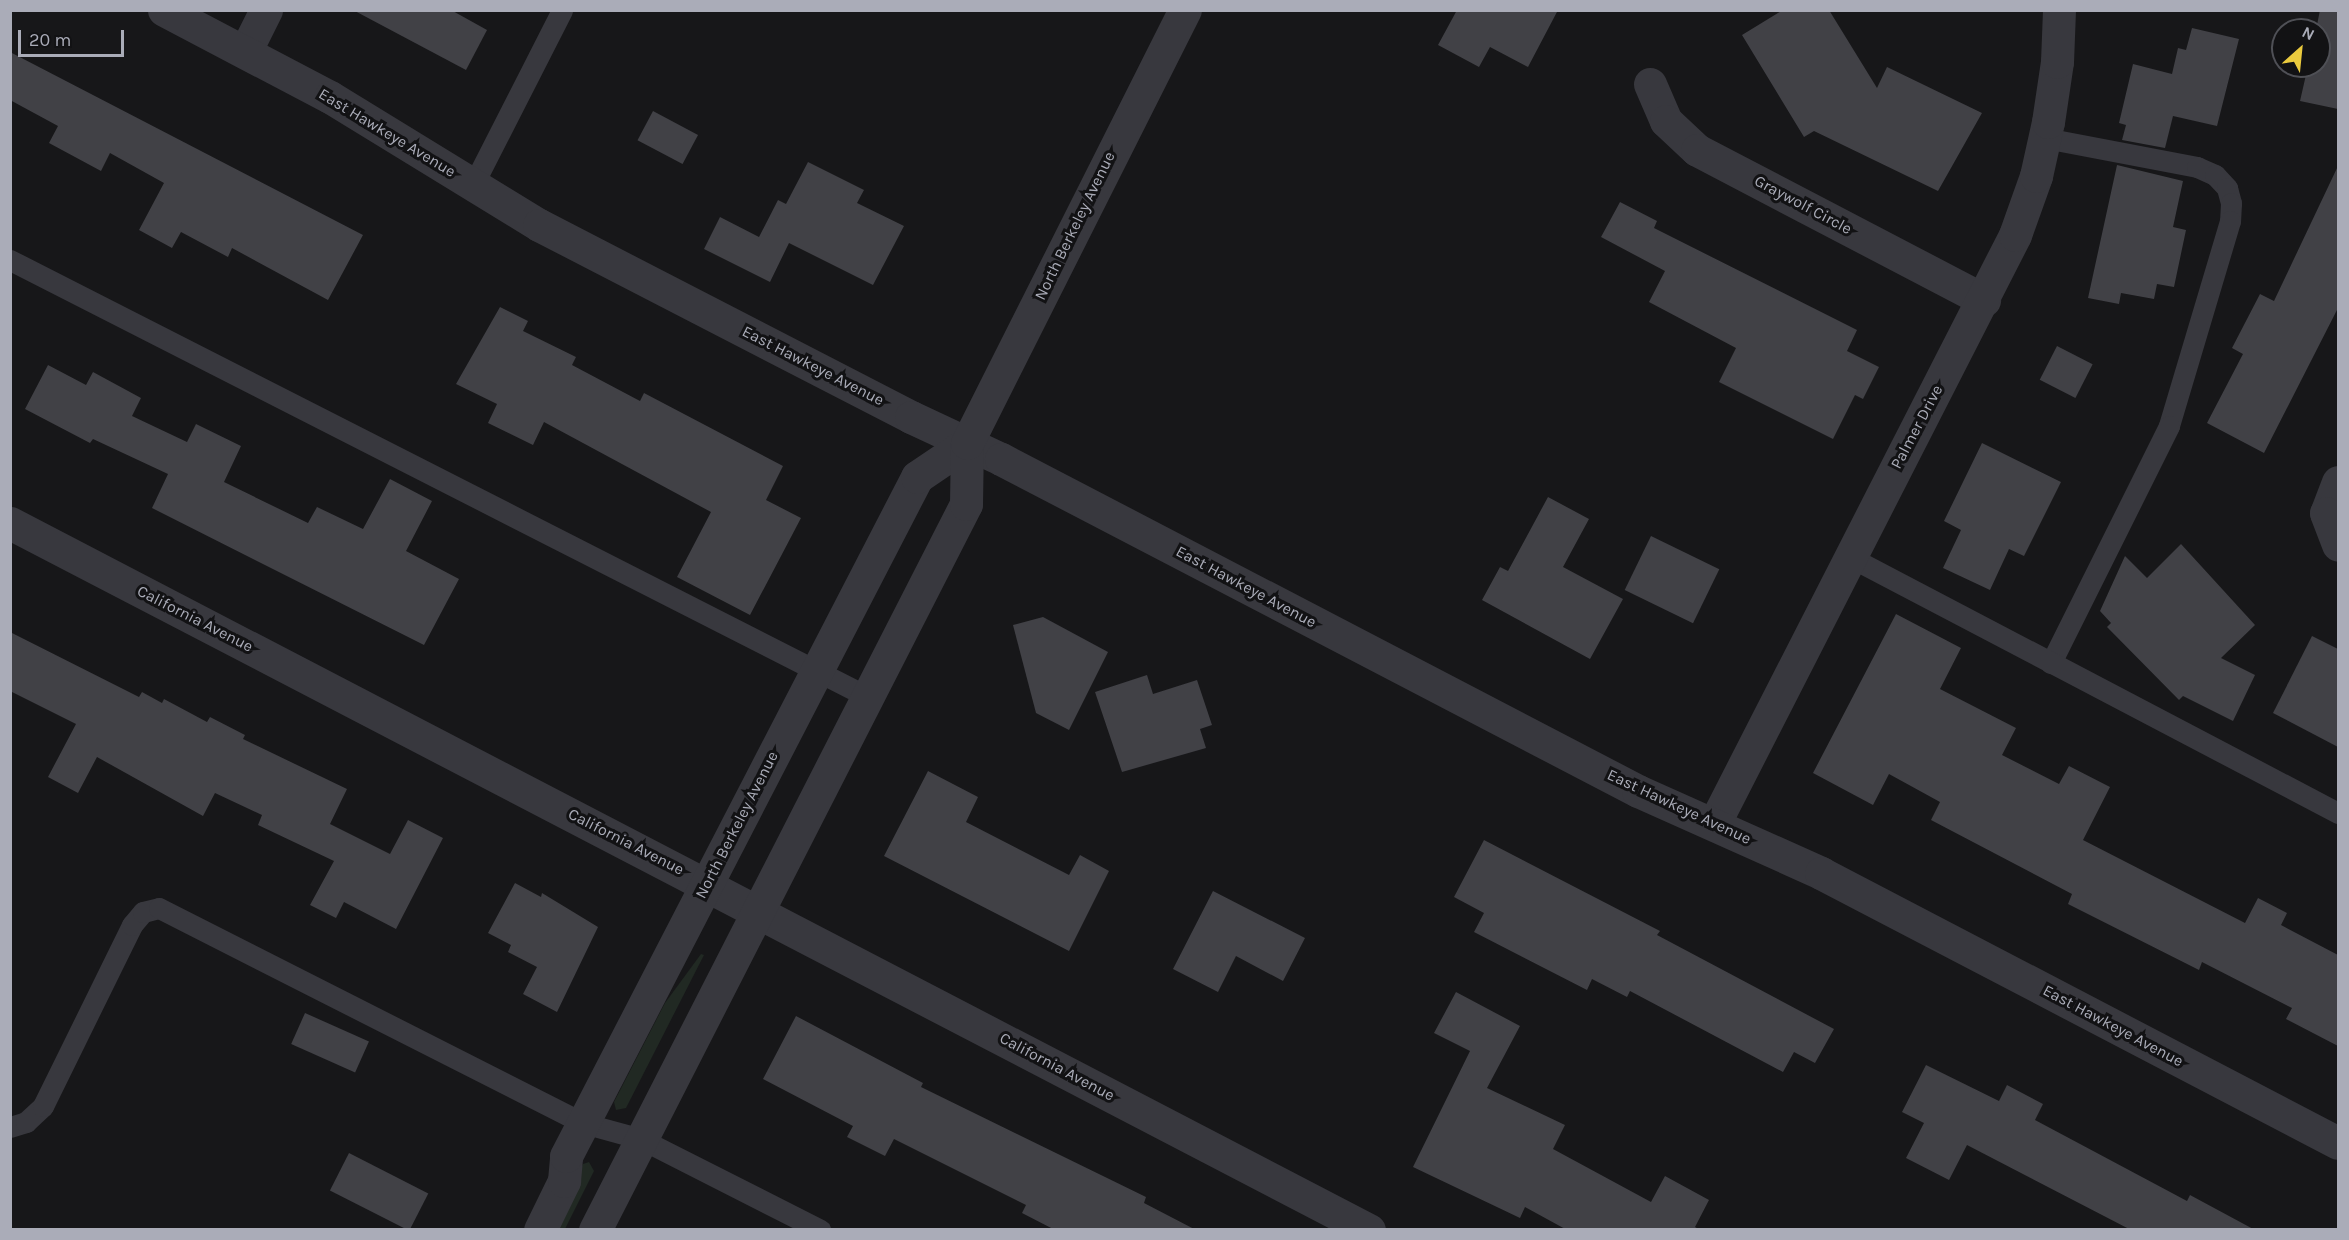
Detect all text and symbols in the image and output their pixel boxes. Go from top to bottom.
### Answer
scale bar [21,18,128,56]
north arrow [2271,18,2331,78]
text: N [2299,22,2318,44]
text: 20 m [29,29,71,51]
street label: East Hawkeye Avenue [315,84,459,182]
street label: North Berkeley Avenue [1031,149,1119,303]
street label: Graywolf Circle [1751,171,1855,239]
street label: East Hawkeye Avenue [739,322,887,410]
street label: Palmer Drive [1887,382,1947,472]
street label: East Hawkeye Avenue [1172,542,1320,632]
street label: California Avenue [134,581,256,657]
street label: North Berkeley Avenue [692,748,782,902]
street label: East Hawkeye Avenue [1604,765,1754,849]
street label: California Avenue [565,804,687,880]
street label: East Hawkeye Avenue [2039,981,2187,1071]
street label: California Avenue [996,1029,1118,1105]

